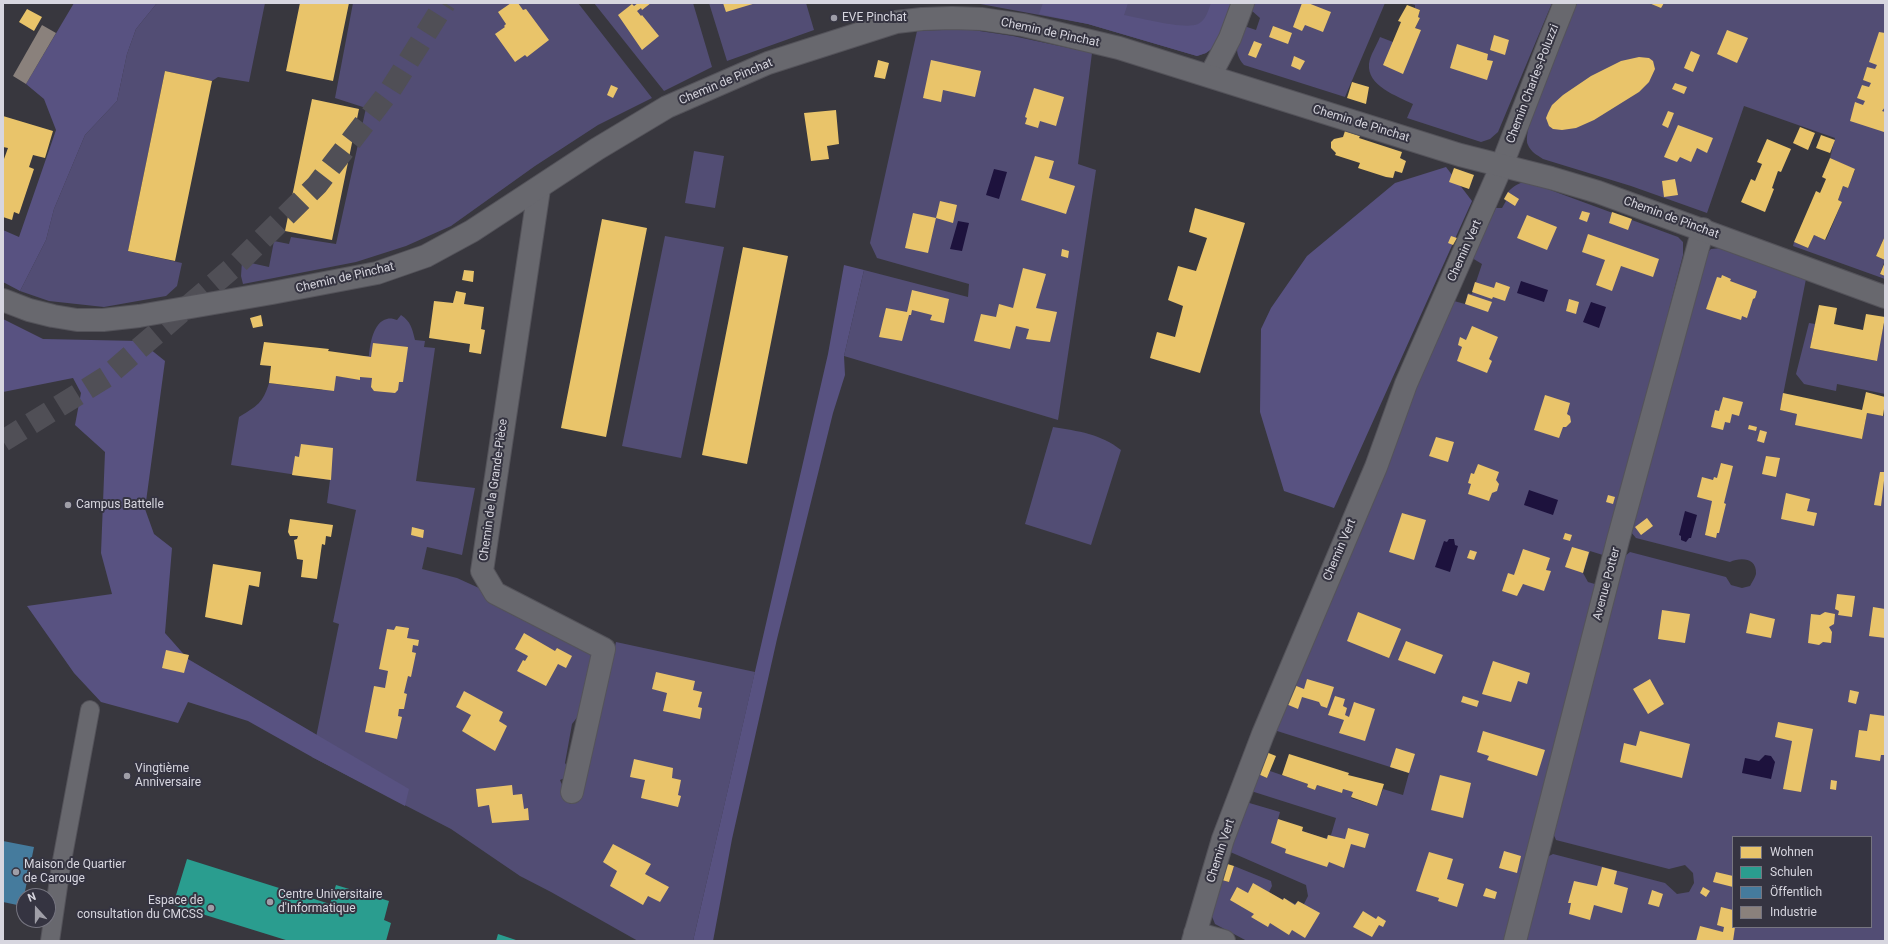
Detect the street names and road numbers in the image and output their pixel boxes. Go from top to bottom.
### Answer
street label: Chemin de Pinchat [999,16,1101,50]
street label: Chemin Charles-Poluzzi [1504,22,1562,146]
street label: Chemin de Pinchat [677,56,775,108]
street label: Chemin de Pinchat [1311,102,1411,146]
street label: Chemin de Pinchat [1621,194,1721,242]
street label: Chemin Vert [1445,218,1485,284]
street label: Chemin de Pinchat [294,260,396,296]
street label: Chemin de la Grande-Pièce [477,418,511,562]
street label: Chemin Vert [1321,517,1359,583]
street label: Avenue Potter [1590,546,1624,622]
street label: Chemin Vert [1204,817,1238,885]

